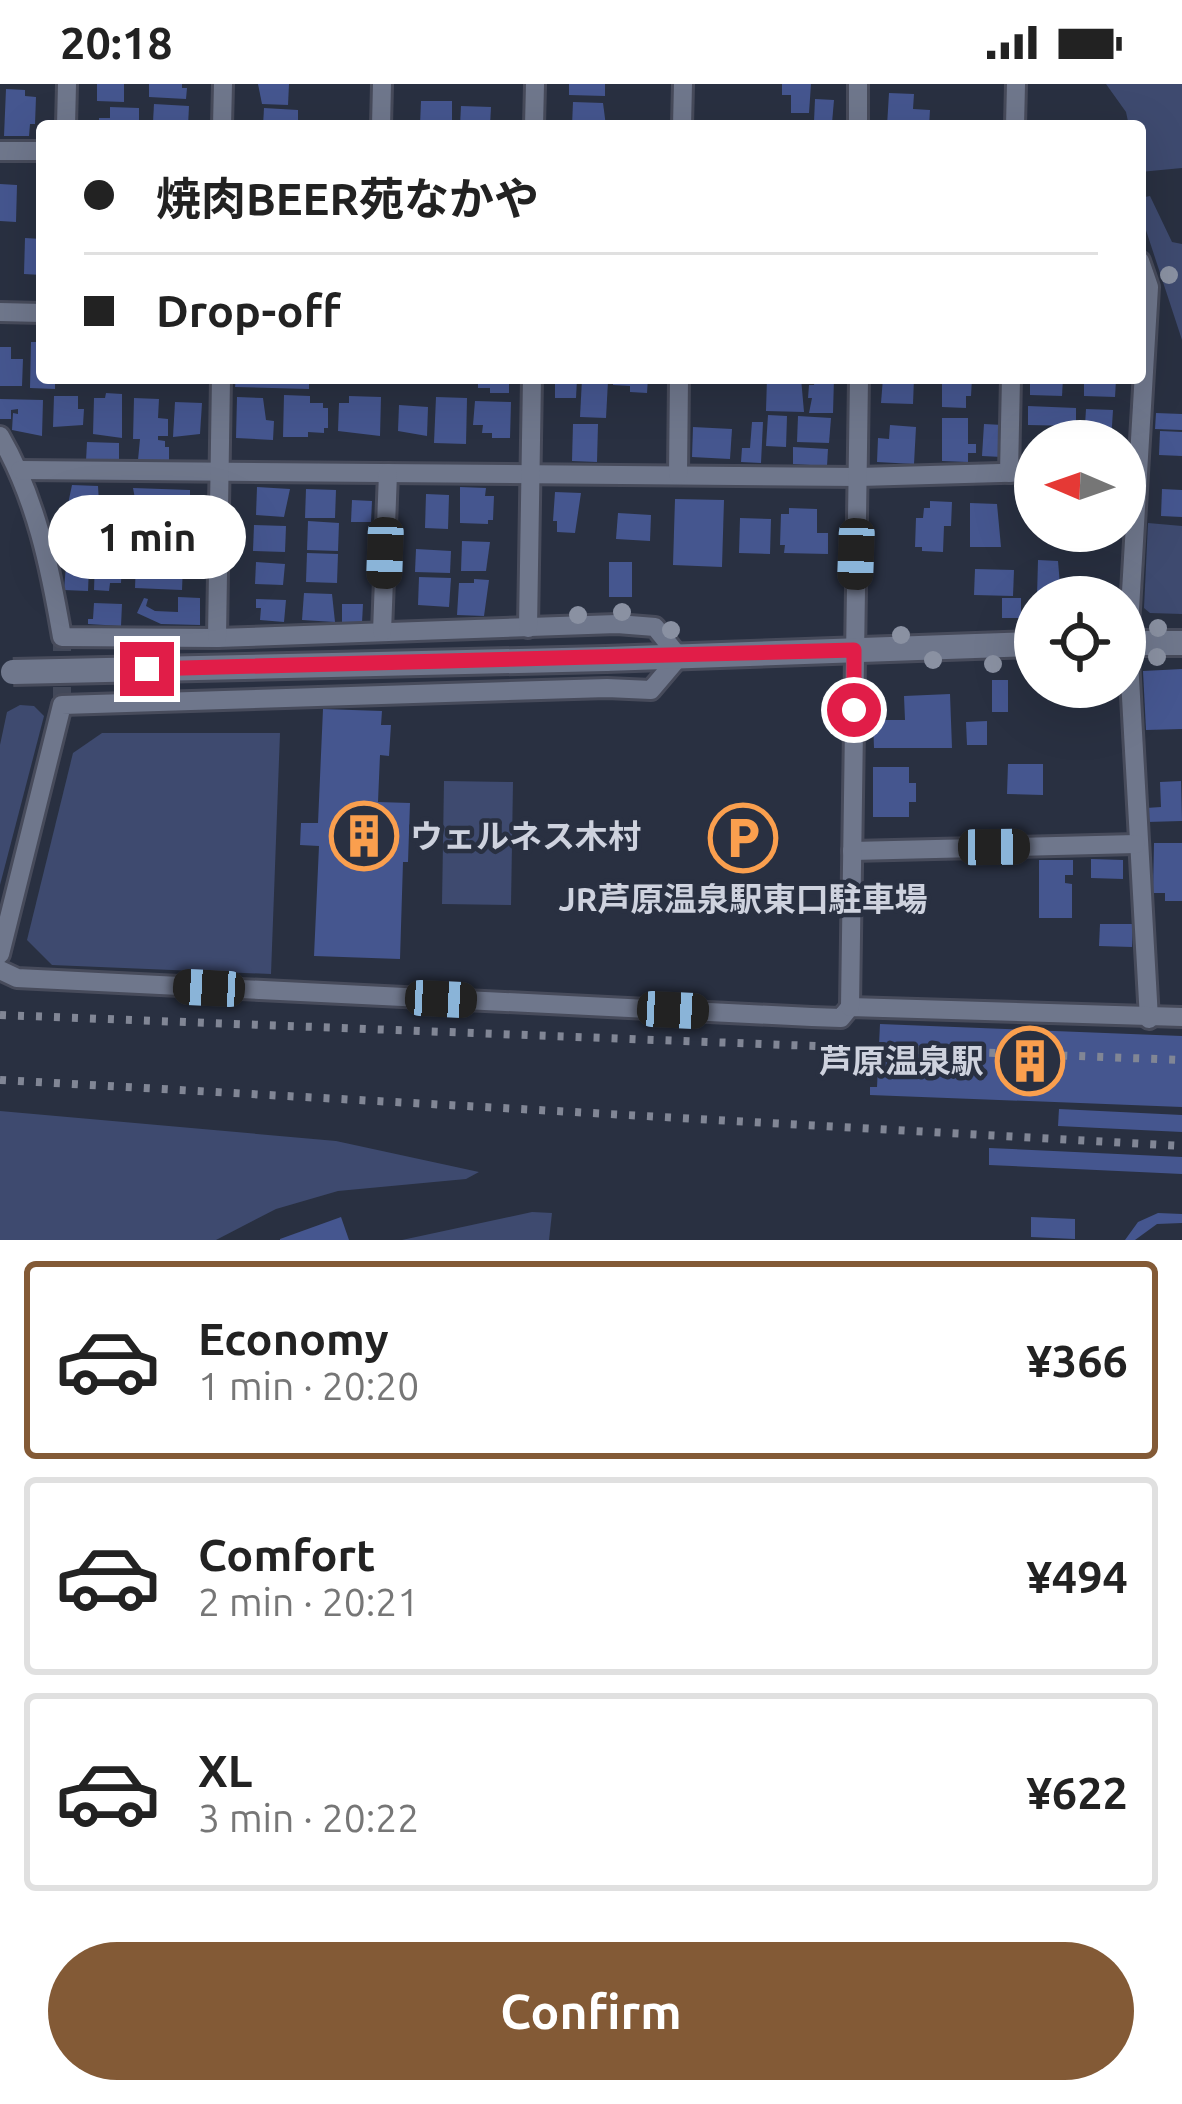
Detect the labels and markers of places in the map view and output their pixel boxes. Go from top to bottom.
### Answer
building icon: ウェルネス木村 [329,801,399,871]
parking icon: JR芦原温泉駅東口駐車場 [708,803,778,873]
place label: ウェルネス木村 [410,817,641,854]
place label: JR芦原温泉駅東口駐車場 [559,880,927,917]
building icon: 芦原温泉駅 [995,1026,1065,1096]
place label: 芦原温泉駅 [819,1042,984,1079]

